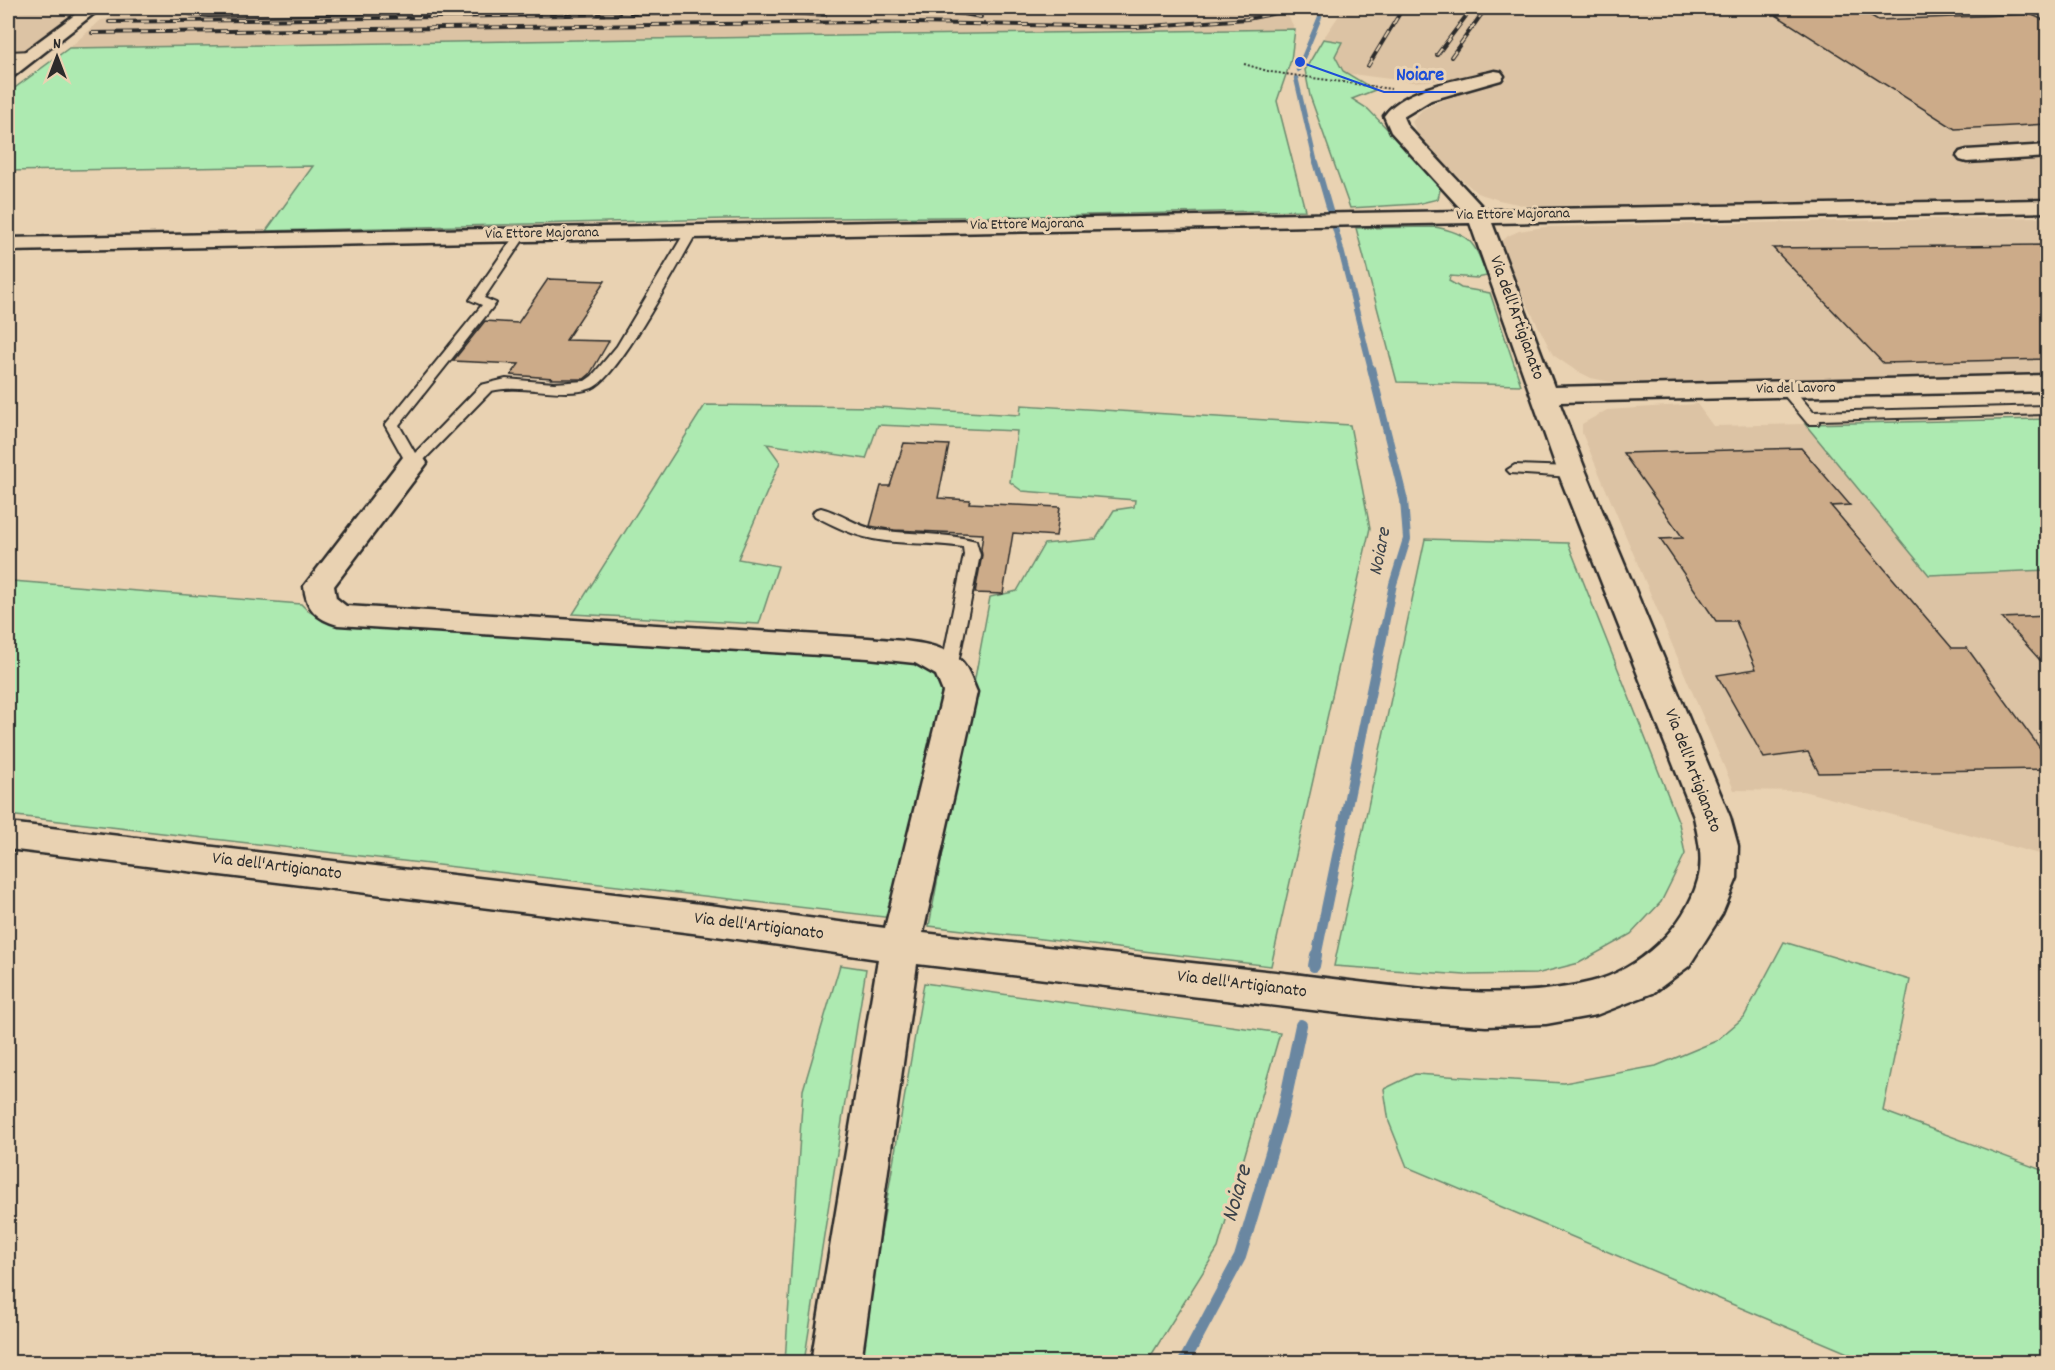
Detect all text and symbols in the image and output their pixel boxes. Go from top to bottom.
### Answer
north arrow [27,27,87,87]
text: N [53,33,61,56]
callout: Noiare [1384,54,1456,92]
text: Noiare [1396,62,1444,90]
street label: Via Ettore Majorana [1456,203,1571,227]
street label: Via Ettore Majorana [970,213,1085,237]
street label: Via Ettore Majorana [485,222,600,246]
street label: Via dell'Artigianato [1482,252,1550,384]
street label: Via del Lavoro [1756,377,1836,401]
water label: Noiare [1363,525,1400,578]
street label: Via dell'Artigianato [1657,706,1727,836]
street label: Via dell'Artigianato [211,847,343,887]
street label: Via dell'Artigianato [693,907,825,947]
street label: Via dell'Artigianato [1176,965,1308,1005]
water label: Noiare [1214,1160,1263,1226]

